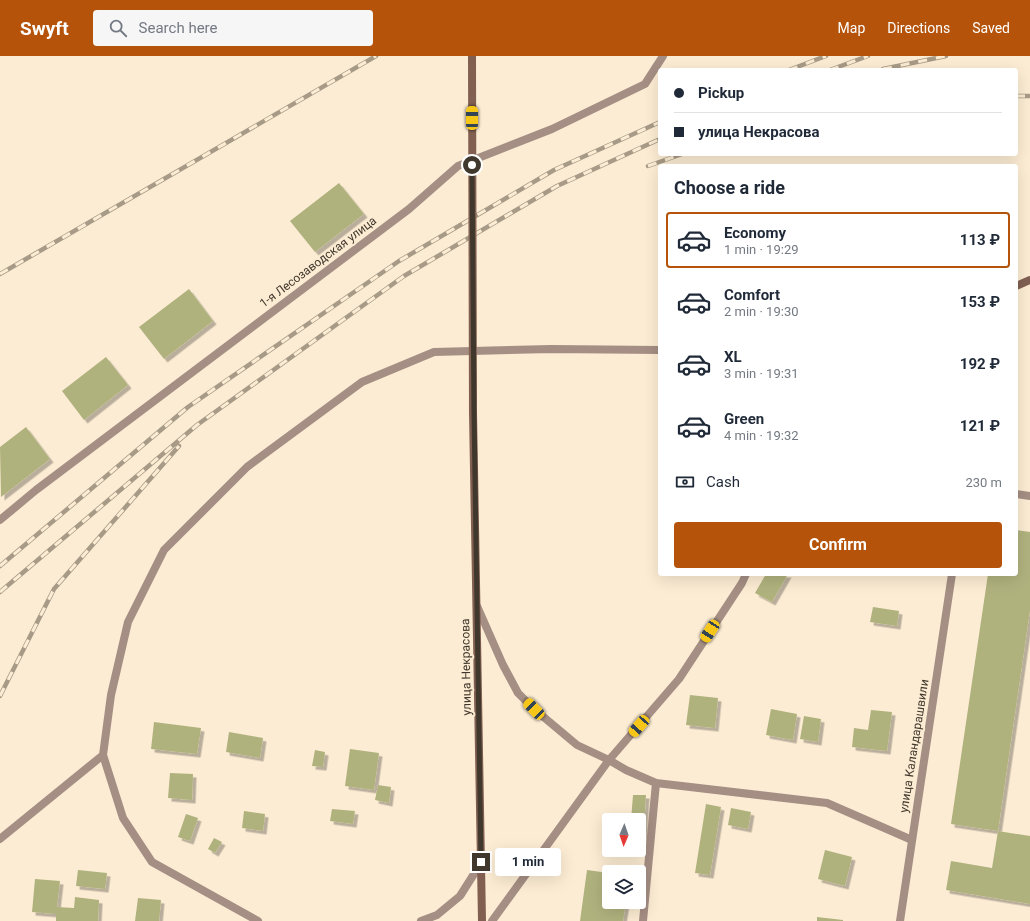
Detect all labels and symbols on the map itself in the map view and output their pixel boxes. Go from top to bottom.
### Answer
car [466,106,478,130]
route start [463,156,481,174]
street label: 1-я Лесозаводская улица [257,214,379,310]
street label: улица Некрасова [458,618,474,716]
car [698,618,722,644]
street label: улица Каландарашвили [897,678,931,814]
car [521,696,547,722]
car [627,713,651,739]
north arrow [602,813,646,857]
callout: 1 min [495,848,561,876]
route end [472,853,490,871]

